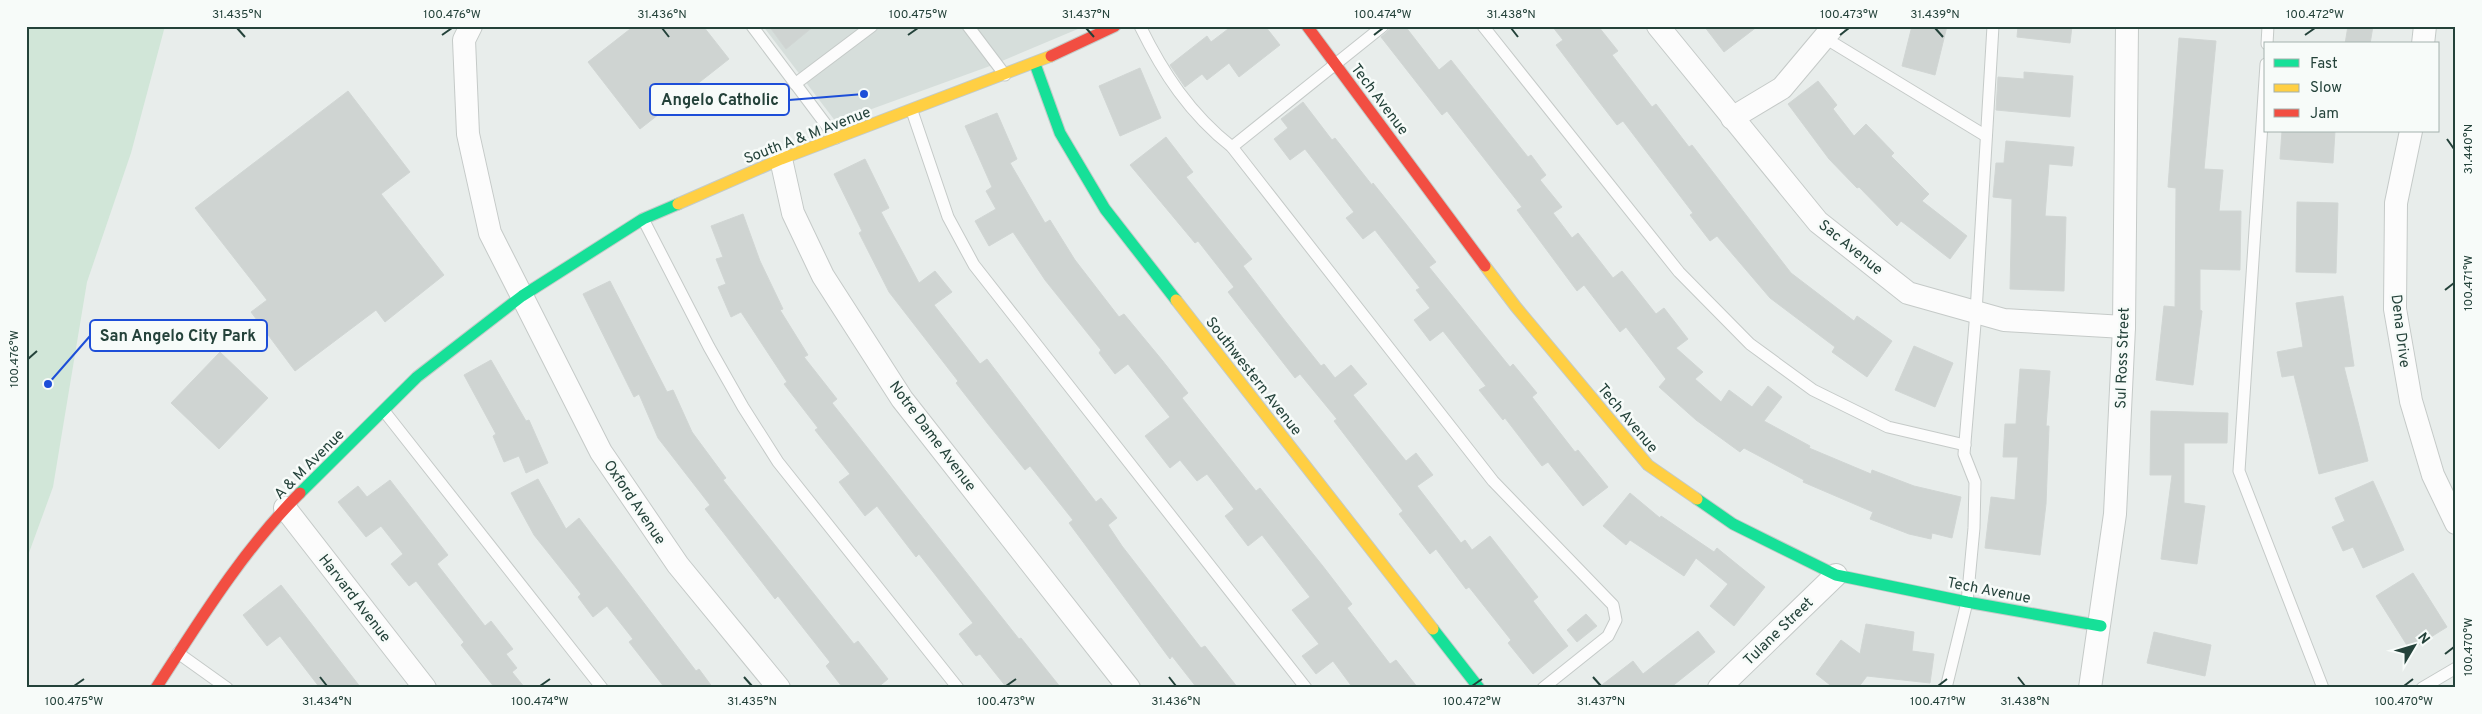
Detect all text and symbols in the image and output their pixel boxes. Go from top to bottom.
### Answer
text: 31.435°N [212,7,262,23]
text: 100.476°W [423,7,481,23]
text: 31.436°N [637,7,687,23]
text: 100.475°W [889,7,947,23]
text: 31.437°N [1062,7,1110,23]
text: 100.474°W [1354,7,1412,23]
text: 31.438°N [1486,7,1536,23]
text: 100.473°W [1820,7,1878,23]
text: 31.439°N [1910,7,1960,23]
text: 100.472°W [2286,7,2344,23]
legend [2264,42,2440,132]
text: Fast [2310,55,2338,74]
street label: Tech Avenue [1346,60,1412,139]
text: Slow [2310,79,2342,98]
callout: Angelo Catholic [650,84,789,115]
text: Angelo Catholic [661,91,779,111]
street label: South A & M Avenue [741,103,874,169]
text: Jam [2310,105,2339,124]
text: 31.440°N [2461,124,2477,174]
street label: Sac Avenue [1814,216,1886,280]
text: 100.471°W [2461,255,2477,311]
street label: Dena Drive [2386,293,2413,369]
street label: Sul Ross Street [2112,307,2135,409]
street label: Southwestern Avenue [1201,314,1305,440]
callout: San Angelo City Park [90,320,267,351]
text: San Angelo City Park [100,327,256,347]
text: 100.476°W [7,330,23,388]
street label: Notre Dame Avenue [884,378,979,496]
street label: Tech Avenue [1592,380,1661,458]
street label: A & M Avenue [271,426,349,504]
street label: Oxford Avenue [598,457,669,549]
street label: Harvard Avenue [314,551,394,647]
street label: Tech Avenue [1945,574,2032,609]
street label: Tulane Street [1740,594,1818,670]
text: 100.470°W [2461,618,2477,676]
north arrow [2390,622,2440,672]
text: N [2413,630,2433,648]
text: 100.475°W [45,694,103,710]
text: 31.434°N [302,694,352,710]
text: 100.474°W [511,694,569,710]
text: 31.435°N [727,694,777,710]
text: 100.473°W [977,694,1035,710]
text: 31.436°N [1151,694,1201,710]
text: 100.472°W [1443,694,1501,710]
text: 31.437°N [1577,694,1625,710]
text: 100.471°W [1910,694,1966,710]
text: 31.438°N [2000,694,2050,710]
text: 100.470°W [2375,694,2433,710]

